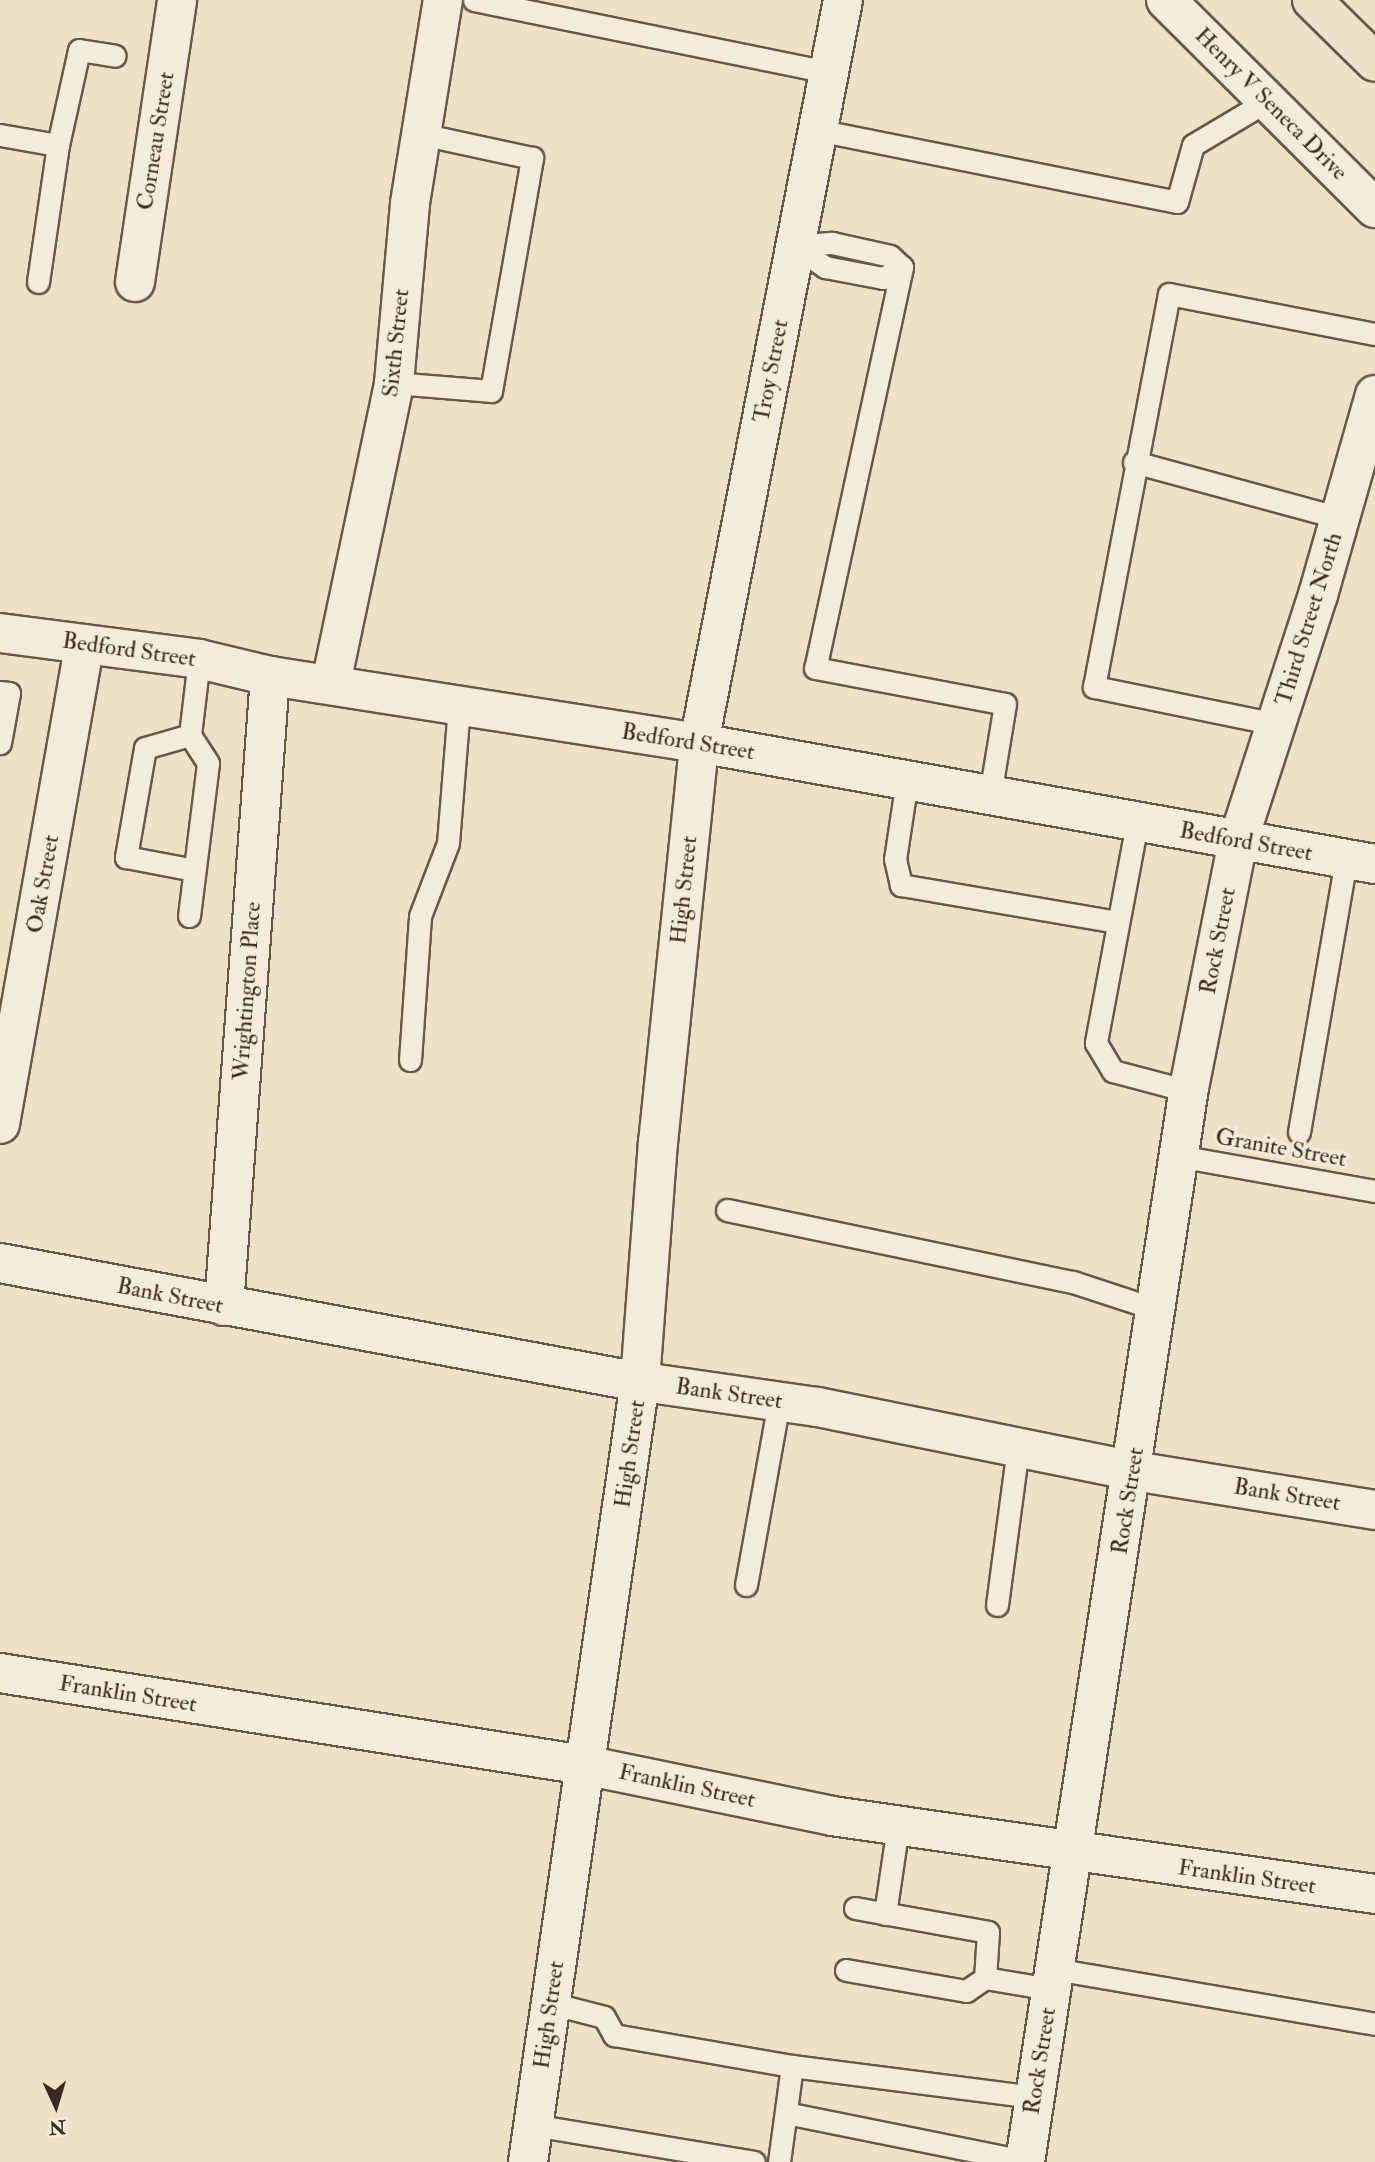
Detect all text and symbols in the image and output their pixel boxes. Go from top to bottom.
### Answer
street label: Henry V Seneca Drive [1189,22,1353,186]
street label: Corneau Street [131,70,181,212]
street label: Sixth Street [377,287,415,399]
street label: Troy Street [747,317,795,425]
street label: Third Street North [1270,529,1348,709]
street label: Bedford Street [61,627,197,673]
street label: Bedford Street [619,718,757,766]
street label: Bedford Street [1177,817,1315,867]
street label: Oak Street [21,833,65,935]
street label: High Street [665,835,703,945]
street label: Rock Street [1194,885,1242,997]
street label: Wrightington Place [227,901,267,1081]
street label: Granite Street [1213,1123,1349,1173]
street label: Bank Street [115,1272,225,1320]
street label: Bank Street [674,1373,784,1415]
street label: High Street [609,1398,651,1510]
street label: Rock Street [1106,1446,1150,1556]
street label: Bank Street [1232,1473,1342,1517]
street label: Franklin Street [57,1670,199,1718]
street label: Franklin Street [616,1758,758,1814]
street label: Franklin Street [1176,1854,1318,1900]
street label: High Street [528,1959,570,2071]
street label: Rock Street [1018,2006,1062,2116]
north arrow [21,2071,91,2141]
text: N [48,2114,67,2140]

